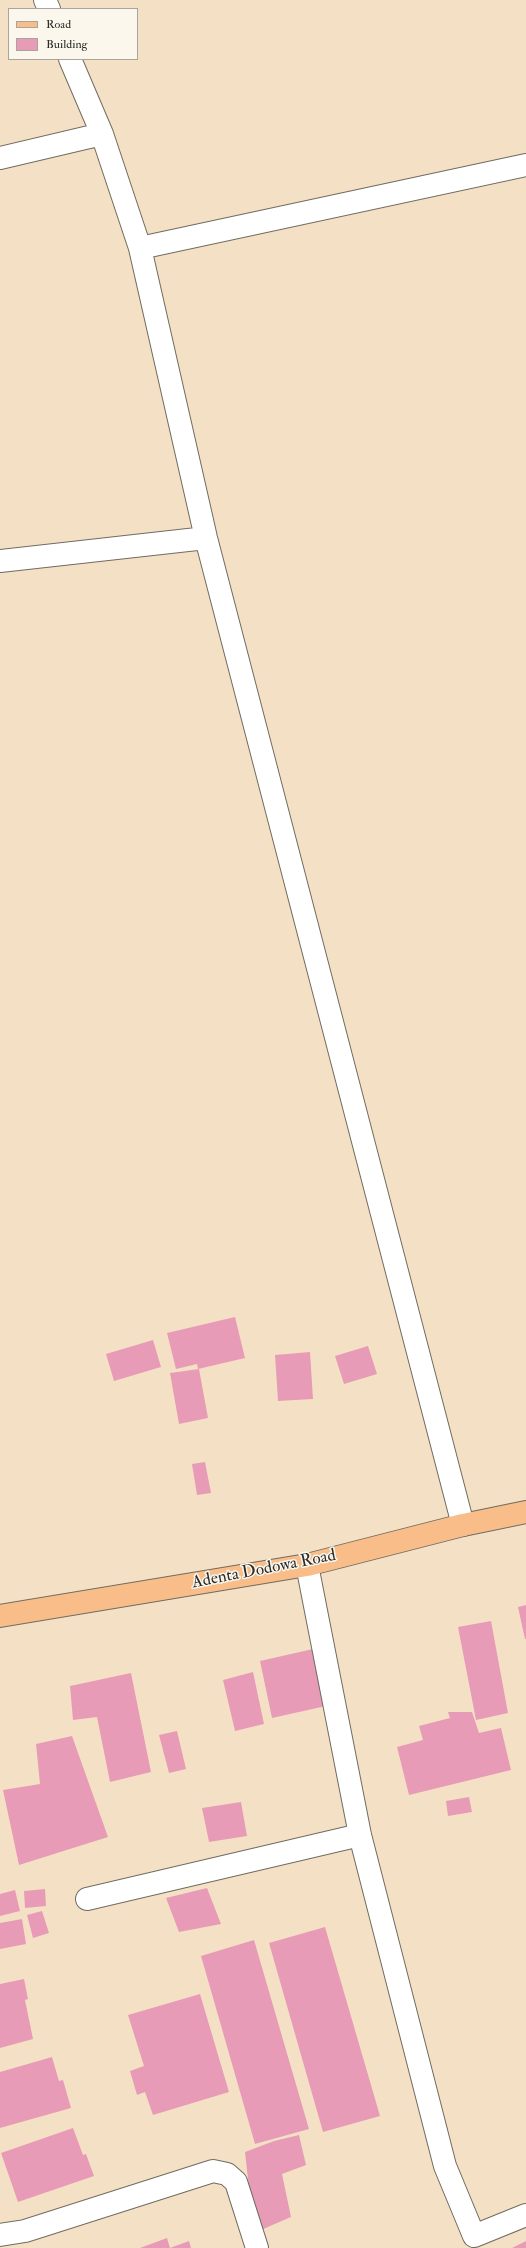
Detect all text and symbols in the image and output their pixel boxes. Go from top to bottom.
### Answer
legend [8,8,138,60]
text: Road [46,17,71,32]
text: Building [46,37,87,52]
street label: Adenta Dodowa Road [190,1546,338,1594]

